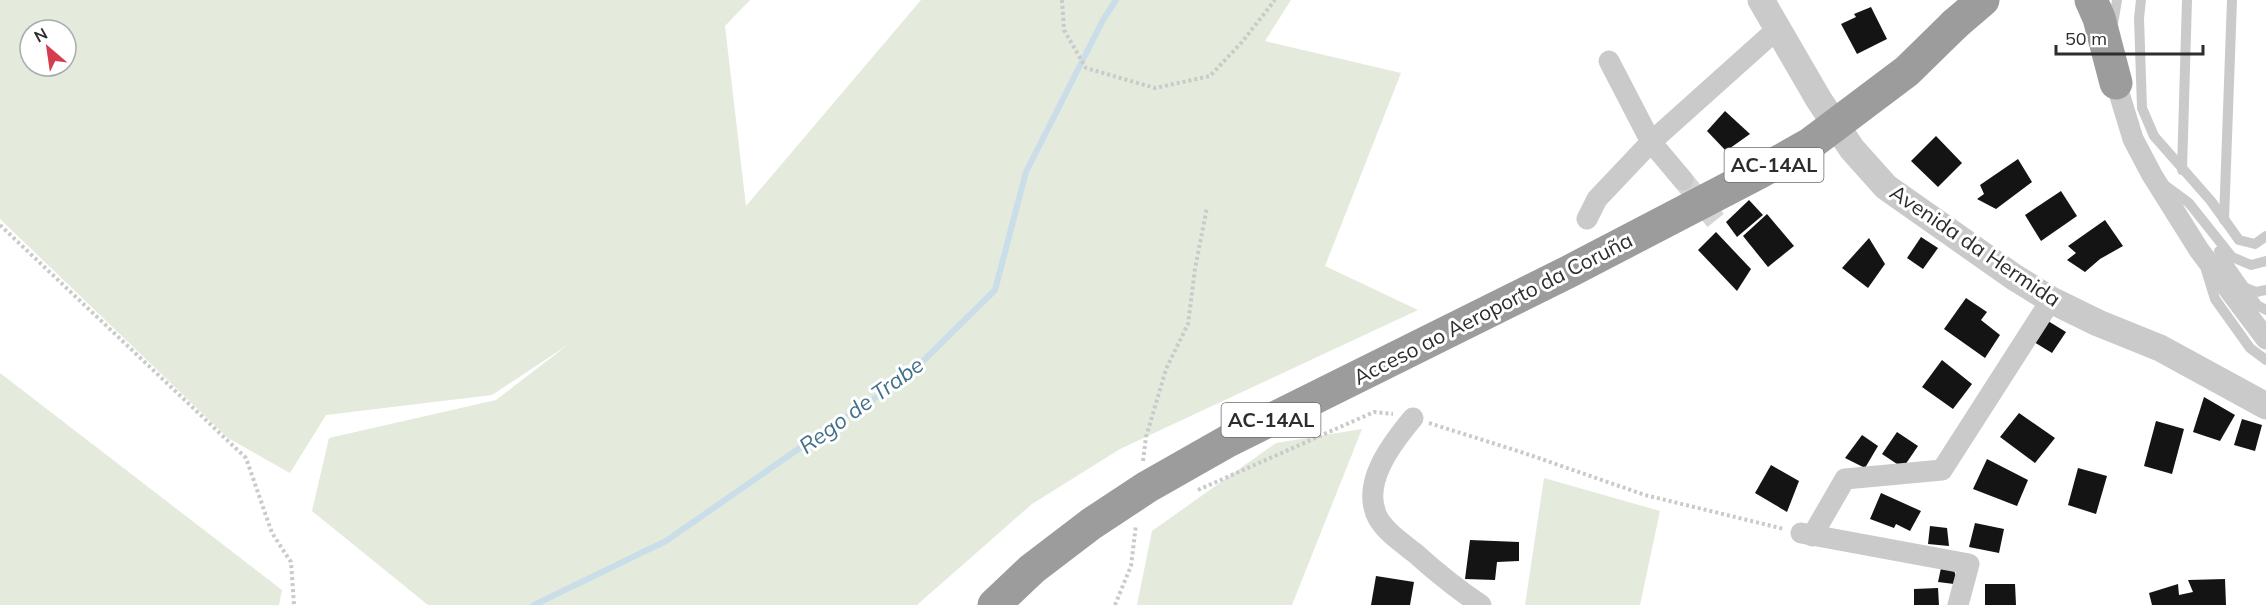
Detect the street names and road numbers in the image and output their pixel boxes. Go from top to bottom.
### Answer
road number: AC-14AL [1724,148,1824,182]
street label: Avenida da Hermida [1885,179,2066,312]
street label: Acceso ao Aeroporto da Coruña [1349,226,1636,390]
road number: AC-14AL [1222,403,1320,437]

